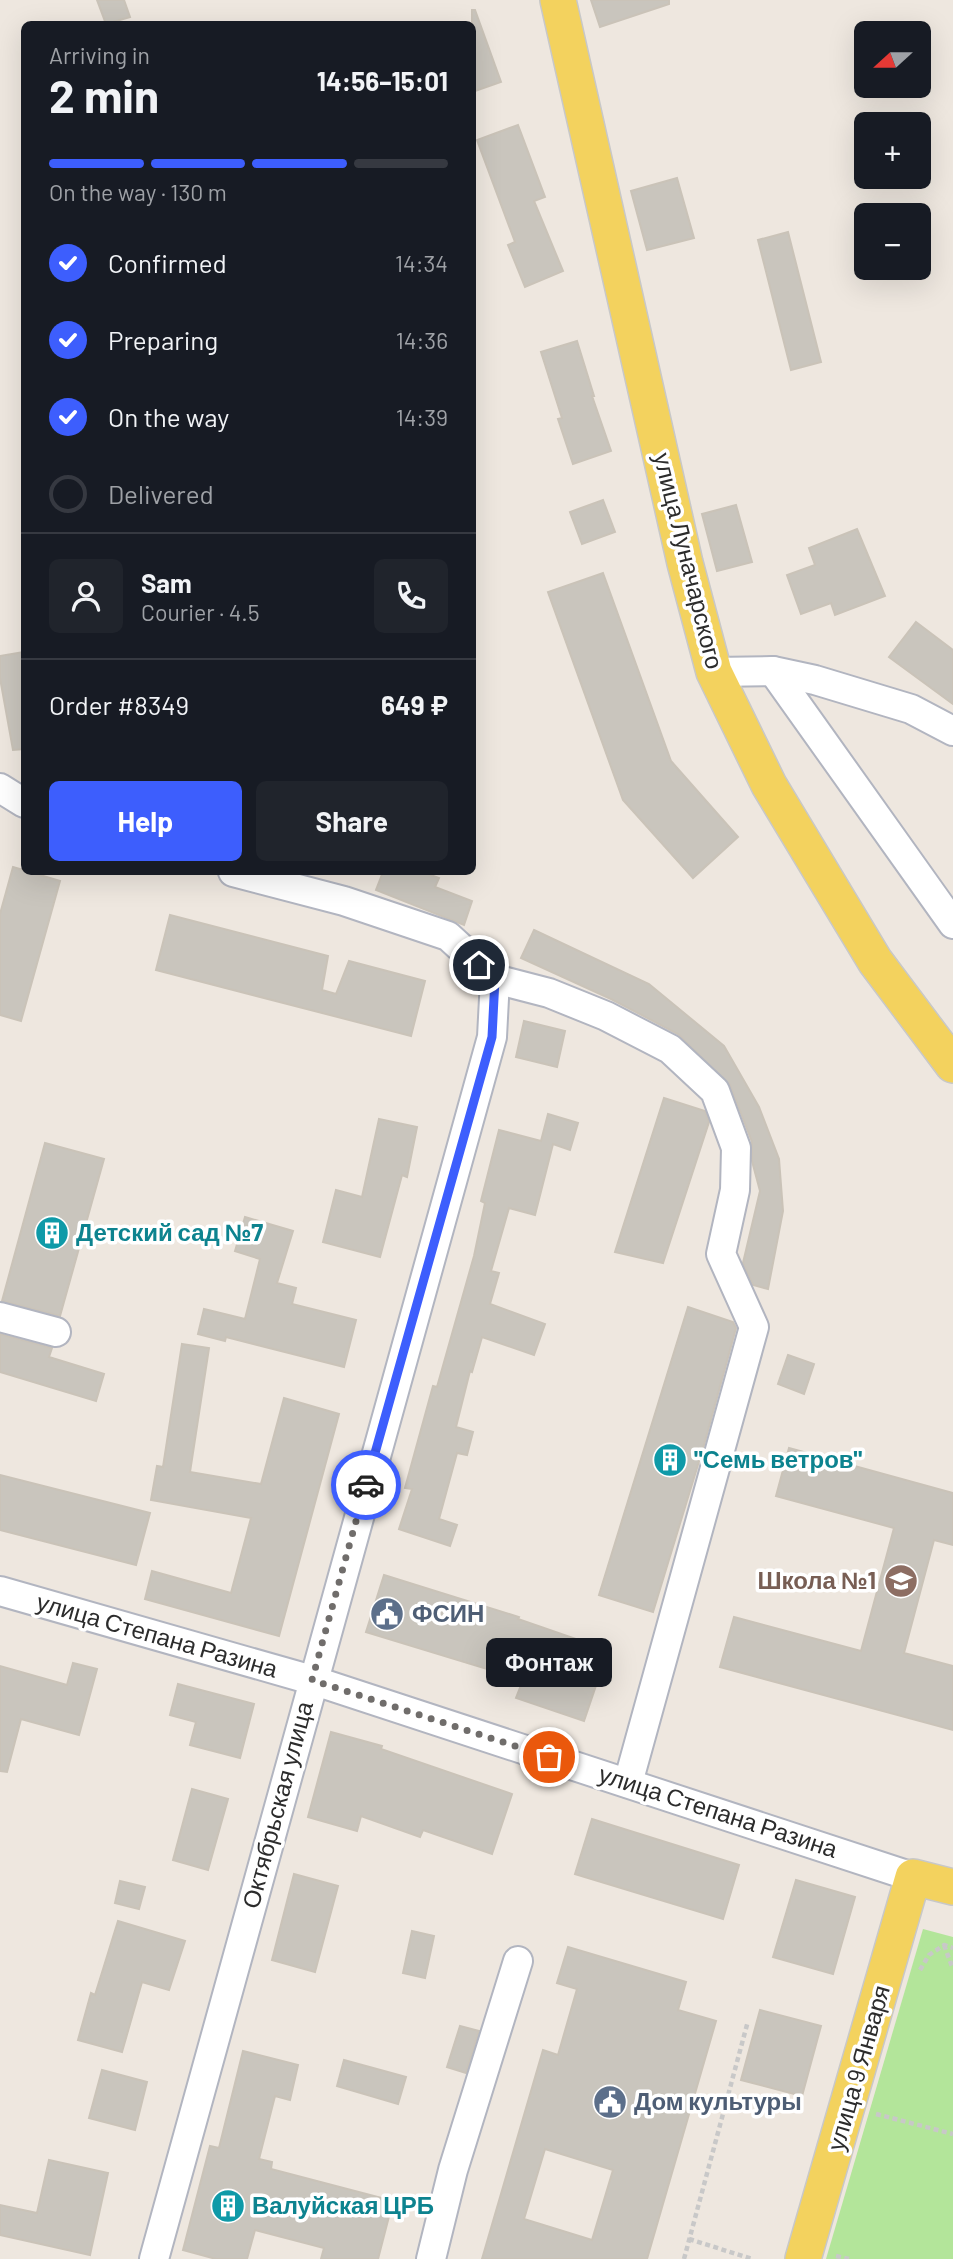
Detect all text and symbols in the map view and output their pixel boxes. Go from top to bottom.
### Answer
north arrow [854,21,931,98]
map controls [854,21,931,280]
text: Arriving in [49,41,150,69]
text: 14:56–15:01 [317,65,448,96]
text: 2 min [49,67,159,122]
button: + [854,112,931,189]
text: On the way · 130 m [49,178,227,206]
button: − [854,203,931,280]
icon: check [49,244,87,282]
text: Confirmed [108,247,227,278]
text: 14:34 [395,249,448,277]
icon: check [49,321,87,359]
text: Preparing [108,324,218,355]
text: 14:36 [396,326,448,354]
icon: check [49,398,87,436]
text: On the way [108,401,229,432]
text: 14:39 [396,403,448,431]
street label: улица Луначарского [649,450,730,672]
text: Delivered [108,478,214,509]
button: person [49,559,123,633]
button: phone [374,559,448,633]
text: Sam [141,567,192,598]
text: Courier · 4.5 [141,598,260,626]
text: Order #8349 [49,689,189,720]
text: 649 ₽ [381,689,448,720]
button: Help [49,781,242,861]
button: Share [256,781,448,861]
pin [449,935,509,995]
icon: home [460,946,498,984]
building icon: Детский сад №7 [33,1214,71,1252]
place label: Детский сад №7 [76,1217,263,1246]
building icon: "Семь ветров" [651,1441,689,1479]
place label: "Семь ветров" [694,1444,863,1473]
courier [331,1450,401,1520]
icon: car [347,1466,385,1504]
school or university icon: Школа №1 [882,1562,920,1600]
place label: Школа №1 [757,1565,876,1594]
street label: улица Степана Разина [34,1586,282,1683]
public building icon: ФСИН [368,1595,406,1633]
place label: ФСИН [412,1598,484,1627]
callout: Фонтаж [486,1638,612,1687]
text: Фонтаж [505,1648,593,1676]
street label: Октябрьская улица [235,1697,318,1911]
pin [519,1727,579,1787]
icon: bag [530,1738,568,1776]
street label: улица Степана Разина [595,1758,842,1863]
street label: улица 9 Января [820,1982,895,2154]
public building icon: Дом культуры [591,2083,629,2121]
place label: Дом культуры [634,2086,802,2115]
building icon: Валуйская ЦРБ [209,2187,247,2225]
place label: Валуйская ЦРБ [252,2190,434,2219]

